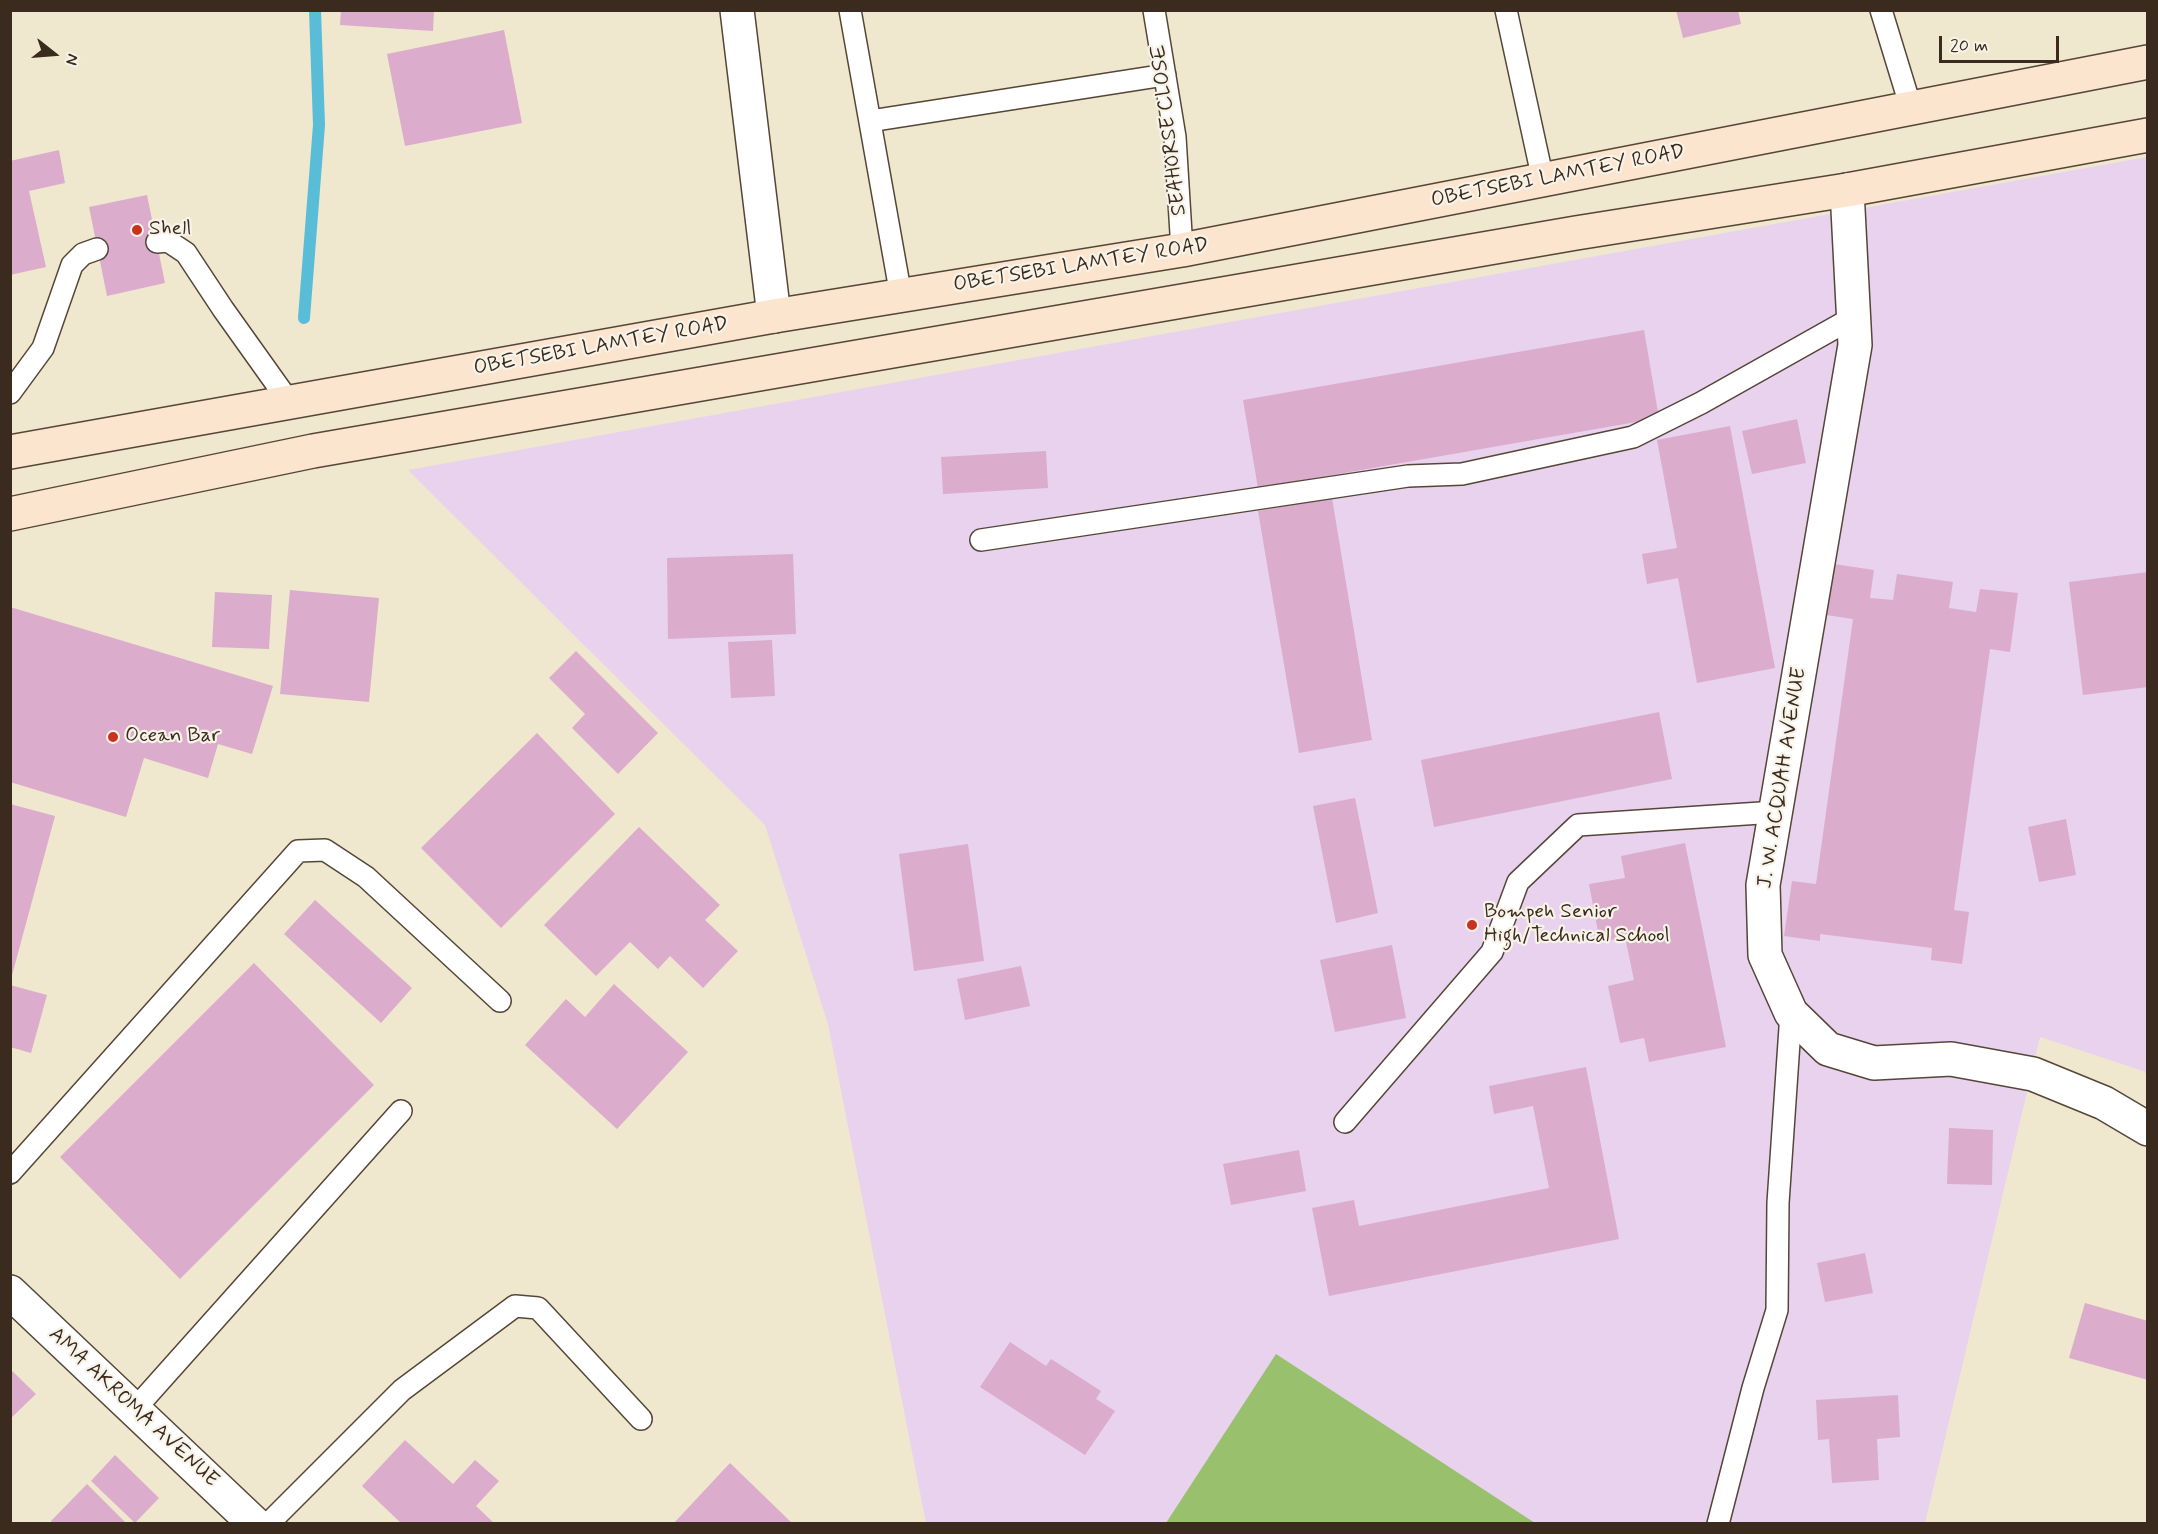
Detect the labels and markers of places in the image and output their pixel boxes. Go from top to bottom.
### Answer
place label: Shell [149,217,191,243]
marker: Shell [130,223,144,237]
place label: Ocean Bar [125,724,220,750]
marker: Ocean Bar [106,730,120,744]
place label: Bompeh Senior High/Technical School [1484,900,1670,950]
marker: Bompeh Senior High/Technical School [1465,918,1479,932]

